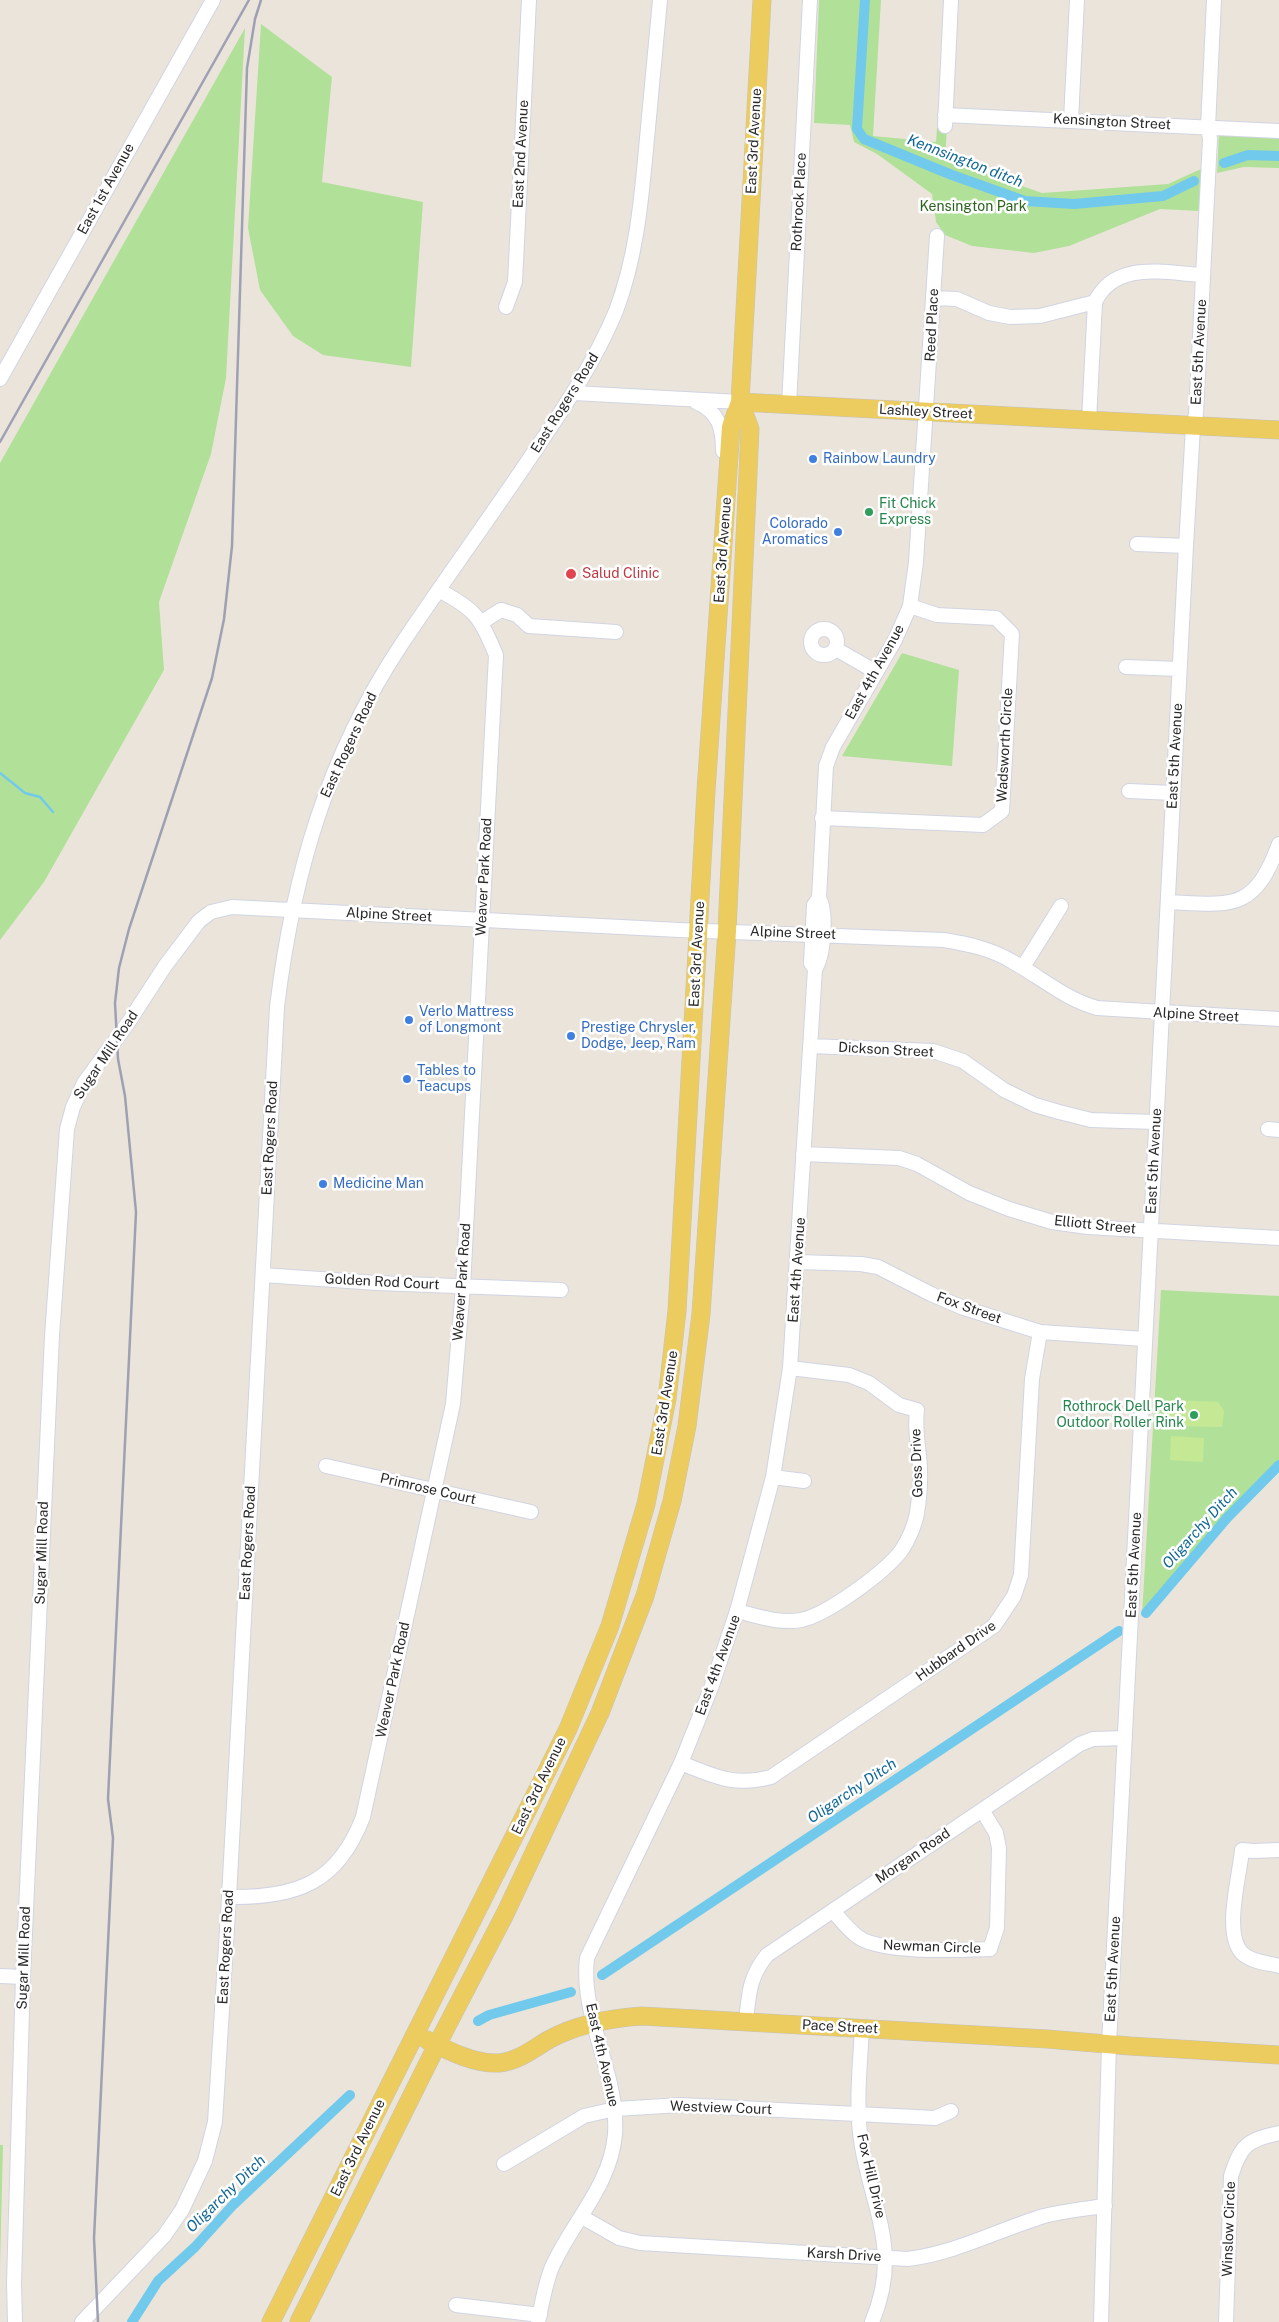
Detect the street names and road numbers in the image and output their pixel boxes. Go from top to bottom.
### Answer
street label: East 3rd Avenue [743,88,765,194]
street label: East 2nd Avenue [510,99,532,209]
street label: Kensington Street [1053,111,1171,133]
street label: East 1st Avenue [74,140,138,238]
street label: Rothrock Place [788,152,810,252]
street label: Reed Place [922,288,942,362]
street label: East 5th Avenue [1188,299,1210,405]
street label: East Rogers Road [528,350,602,456]
street label: Lashley Street [879,401,973,423]
street label: East 3rd Avenue [711,497,735,603]
street label: East 4th Avenue [842,622,908,722]
street label: Wadsworth Circle [994,687,1016,803]
street label: East Rogers Road [317,690,381,800]
street label: East 5th Avenue [1164,703,1186,809]
street label: Weaver Park Road [473,818,495,936]
street label: East 3rd Avenue [686,901,708,1007]
street label: Alpine Street [345,904,433,926]
street label: Alpine Street [750,923,836,943]
street label: Alpine Street [1152,1004,1240,1026]
street label: Sugar Mill Road [70,1007,142,1103]
street label: Dickson Street [838,1039,934,1061]
street label: East Rogers Road [259,1080,281,1196]
street label: East 5th Avenue [1143,1108,1165,1214]
street label: Elliott Street [1053,1212,1137,1238]
street label: East 4th Avenue [785,1217,809,1323]
street label: Weaver Park Road [449,1222,475,1342]
street label: Golden Rod Court [324,1271,440,1293]
street label: Fox Street [934,1289,1004,1327]
street label: East 3rd Avenue [648,1349,682,1457]
street label: Goss Drive [907,1428,927,1498]
street label: Primrose Court [378,1470,478,1508]
street label: East Rogers Road [237,1485,259,1601]
street label: Sugar Mill Road [32,1501,52,1605]
street label: East 5th Avenue [1123,1512,1145,1618]
street label: East 4th Avenue [692,1612,744,1718]
street label: Hubbard Drive [913,1617,999,1685]
street label: Weaver Park Road [372,1620,414,1740]
street label: East 3rd Avenue [508,1735,570,1837]
street label: Morgan Road [873,1825,953,1887]
street label: East Rogers Road [215,1889,237,2005]
street label: Sugar Mill Road [14,1906,34,2010]
street label: East 5th Avenue [1102,1916,1124,2022]
street label: Newman Circle [883,1937,981,1957]
street label: East 4th Avenue [582,2002,622,2108]
street label: Pace Street [801,2017,879,2037]
street label: East 3rd Avenue [327,2097,389,2199]
street label: Westview Court [670,2098,772,2118]
street label: Fox Hill Drive [853,2132,889,2220]
street label: Winslow Circle [1219,2181,1239,2277]
street label: Karsh Drive [806,2245,882,2265]

